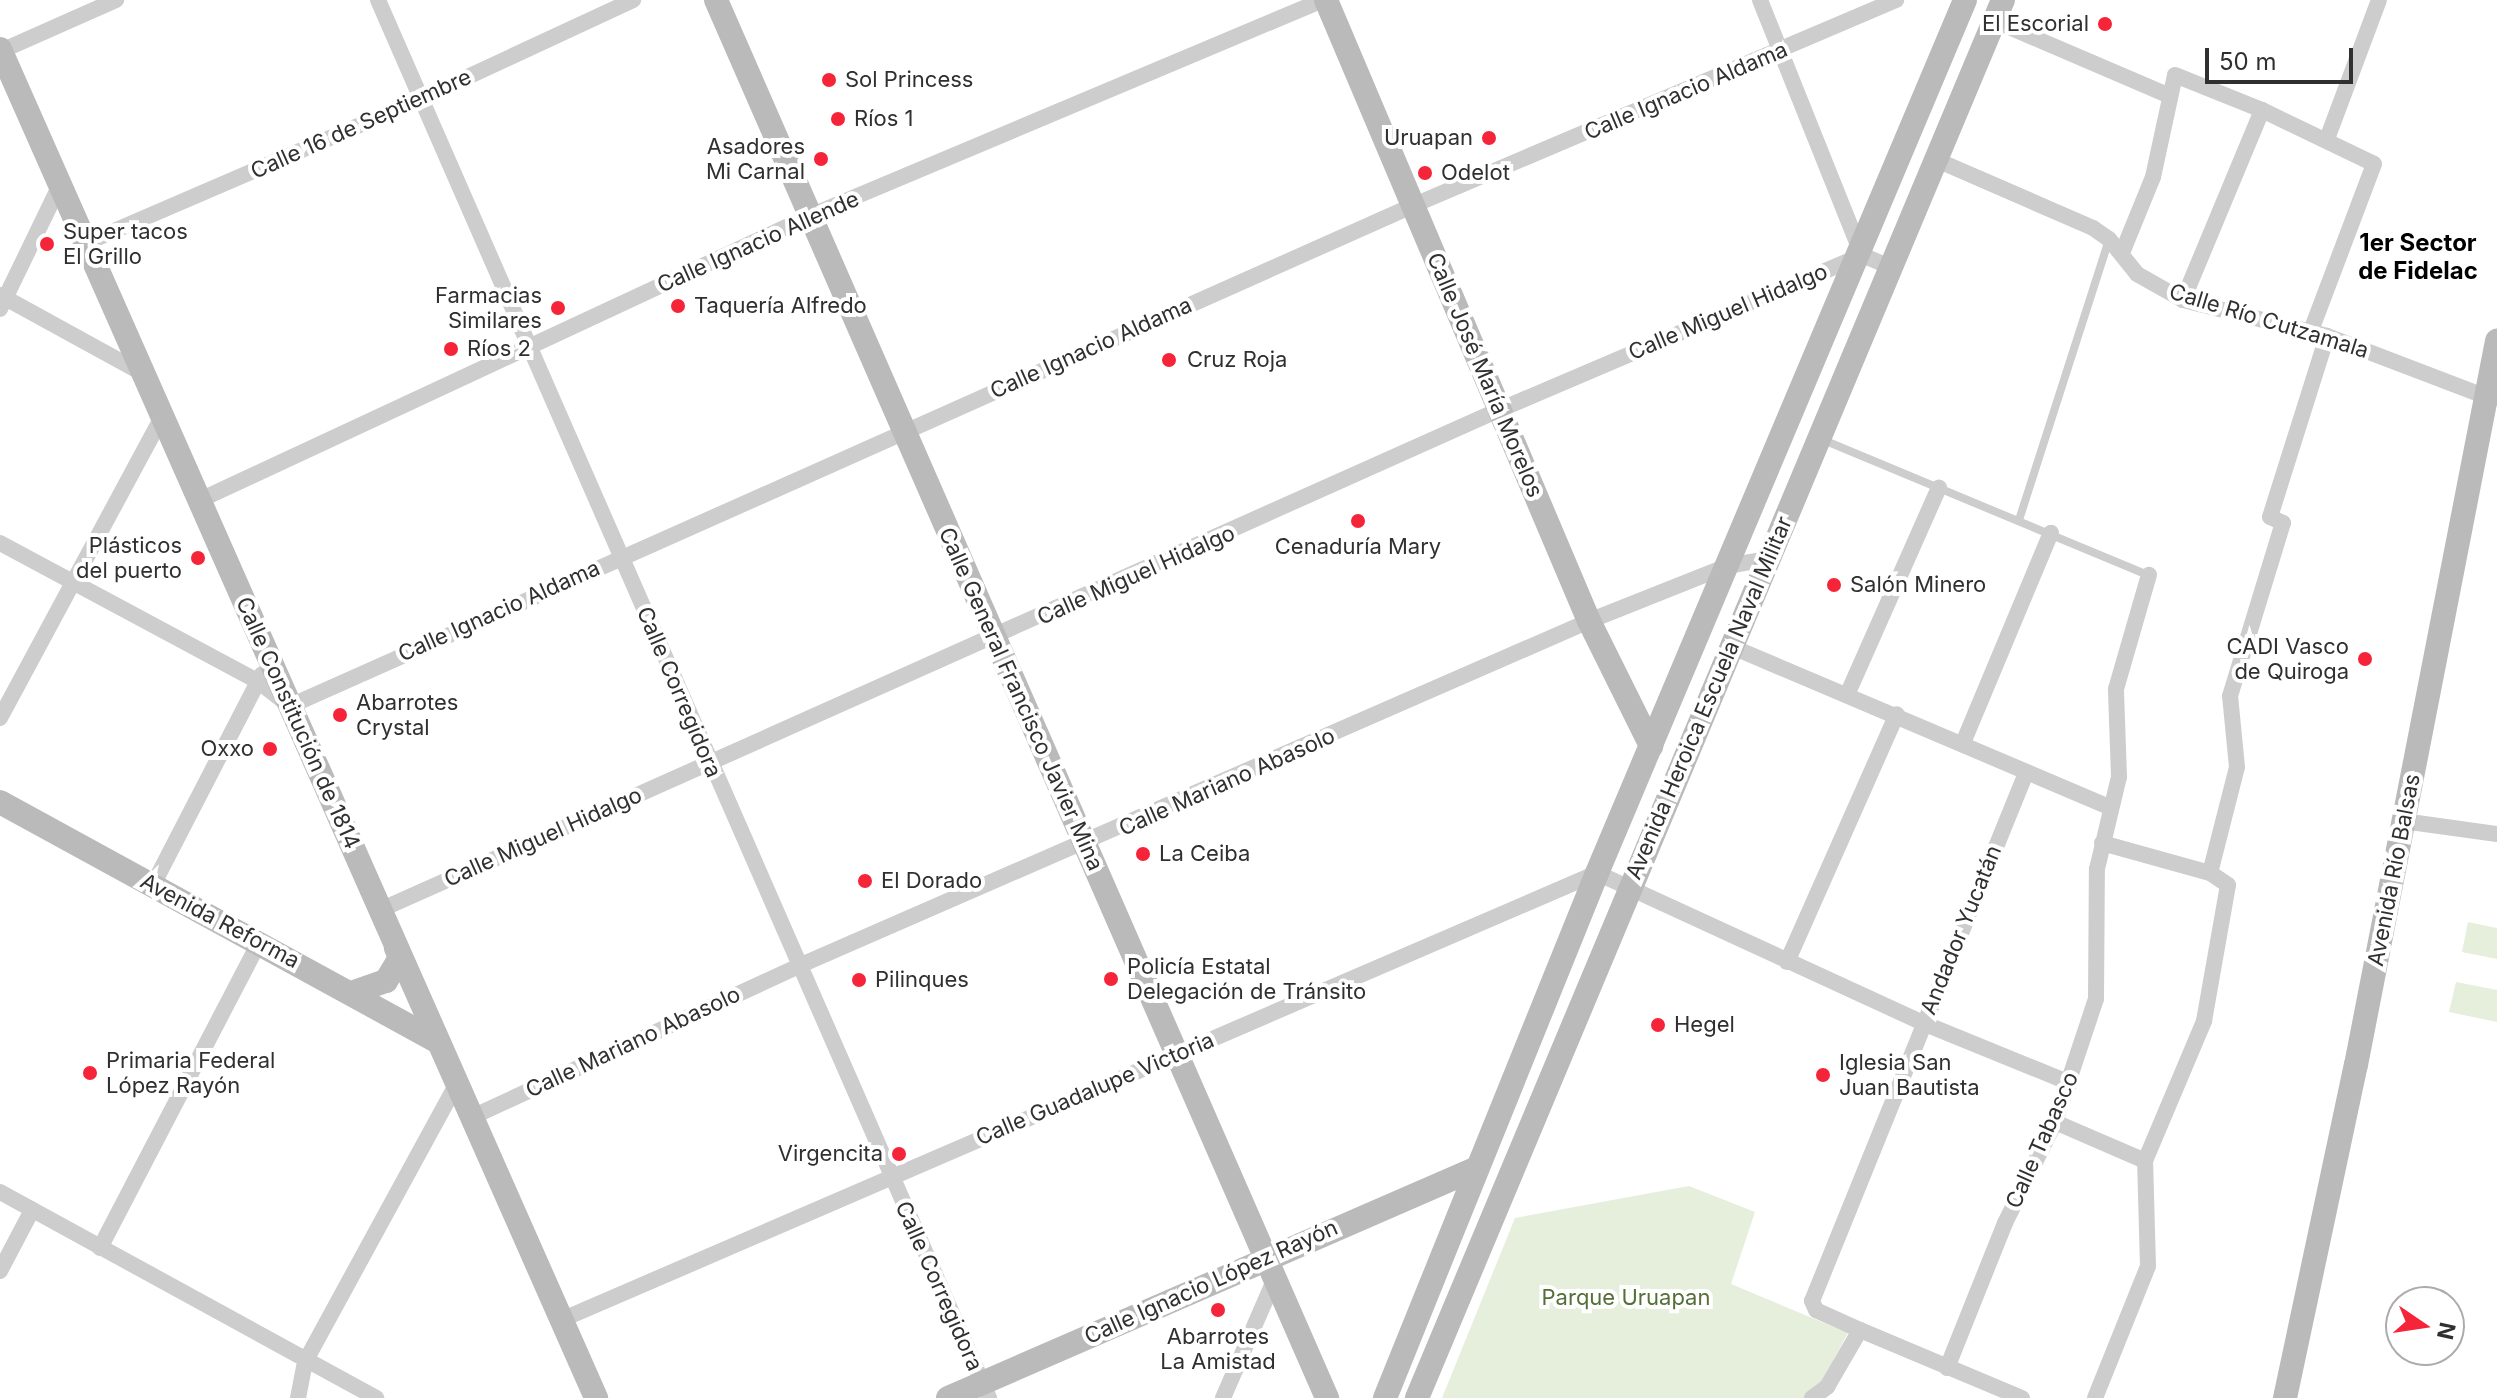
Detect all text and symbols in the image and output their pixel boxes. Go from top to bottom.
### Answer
place label: El Escorial [1982,11,2089,37]
marker: El Escorial [2096,15,2114,33]
scale bar [2209,32,2357,82]
street label: Calle Ignacio Aldama [1580,36,1792,146]
text: 50 m [2219,47,2277,76]
street label: Calle 16 de Septiembre [247,63,475,185]
place label: Sol Princess [845,67,973,93]
marker: Sol Princess [820,71,838,89]
place label: Ríos 1 [854,106,913,132]
marker: Ríos 1 [829,110,847,128]
place label: Uruapan [1384,125,1473,151]
marker: Uruapan [1480,129,1498,147]
place label: Asadores Mi Carnal [706,133,805,184]
marker: Asadores Mi Carnal [812,150,830,168]
place label: Odelot [1441,160,1510,186]
marker: Odelot [1416,164,1434,182]
street label: Calle Ignacio Allende [653,186,863,298]
place label: Super tacos El Grillo [63,218,188,270]
district label: 1er Sector de Fidelac [2358,229,2478,285]
marker: Super tacos El Grillo [38,235,56,253]
street label: Calle José María Morelos [1421,249,1549,501]
street label: Calle Miguel Hidalgo [1625,258,1831,366]
street label: Calle Río Cutzamala [2166,278,2372,364]
place label: Farmacias Similares [435,282,542,334]
street label: Calle Ignacio Aldama [986,292,1196,404]
place label: Taquería Alfredo [694,293,867,319]
marker: Taquería Alfredo [669,297,687,315]
marker: Farmacias Similares [549,299,567,317]
place label: Ríos 2 [467,336,531,362]
marker: Ríos 2 [442,340,460,358]
place label: Cruz Roja [1187,347,1287,373]
marker: Cruz Roja [1158,349,1180,371]
marker: Cenaduría Mary [1349,512,1367,530]
street label: Avenida Heroica Escuela Naval Militar [1620,513,1798,883]
street label: Calle Miguel Hidalgo [1033,519,1239,631]
street label: Calle General Francisco Javier Mina [933,523,1109,875]
place label: Plásticos del puerto [76,532,182,584]
place label: Cenaduría Mary [1275,534,1441,560]
marker: Plásticos del puerto [189,549,207,567]
street label: Calle Ignacio Aldama [394,555,604,667]
place label: Salón Minero [1850,572,1986,598]
marker: Salón Minero [1825,576,1843,594]
street label: Calle Constitución de 1814 [230,593,366,853]
street label: Calle Corregidora [631,603,727,781]
place label: CADI Vasco de Quiroga [2226,633,2349,684]
marker: CADI Vasco de Quiroga [2356,650,2374,668]
place label: Abarrotes Crystal [356,689,458,740]
marker: Abarrotes Crystal [331,706,349,724]
street label: Calle Mariano Abasolo [1115,722,1339,842]
place label: Oxxo [200,736,254,762]
marker: Oxxo [261,740,279,758]
street label: Avenida Río Balsas [2362,772,2426,968]
street label: Calle Miguel Hidalgo [440,781,646,893]
place label: La Ceiba [1159,841,1250,867]
street label: Andador Yucatán [1915,842,2007,1018]
marker: La Ceiba [1134,845,1152,863]
street label: Avenida Reforma [136,868,304,974]
place label: El Dorado [881,868,982,894]
marker: El Dorado [856,872,874,890]
place label: Policía Estatal Delegación de Tránsito [1127,953,1366,1004]
place label: Pilinques [875,967,969,993]
marker: Policía Estatal Delegación de Tránsito [1102,970,1120,988]
marker: Pilinques [850,971,868,989]
street label: Calle Mariano Abasolo [522,981,744,1103]
place label: Hegel [1674,1012,1735,1038]
marker: Hegel [1649,1016,1667,1034]
street label: Calle Guadalupe Victoria [972,1027,1218,1151]
place label: Primaria Federal López Rayón [106,1047,275,1098]
place label: Iglesia San Juan Bautista [1839,1049,1980,1100]
marker: Primaria Federal López Rayón [81,1064,99,1082]
marker: Iglesia San Juan Bautista [1814,1066,1832,1084]
street label: Calle Tabasco [2000,1068,2084,1212]
place label: Virgencita [778,1141,883,1167]
marker: Virgencita [890,1145,908,1163]
street label: Calle Corregidora [890,1197,988,1375]
street label: Calle Ignacio López Rayón [1080,1214,1342,1350]
park label: Parque Uruapan [1542,1285,1710,1311]
north arrow [2385,1286,2465,1366]
marker: Abarrotes La Amistad [1209,1301,1227,1319]
text: N [2432,1320,2461,1342]
place label: Abarrotes La Amistad [1160,1323,1276,1374]

